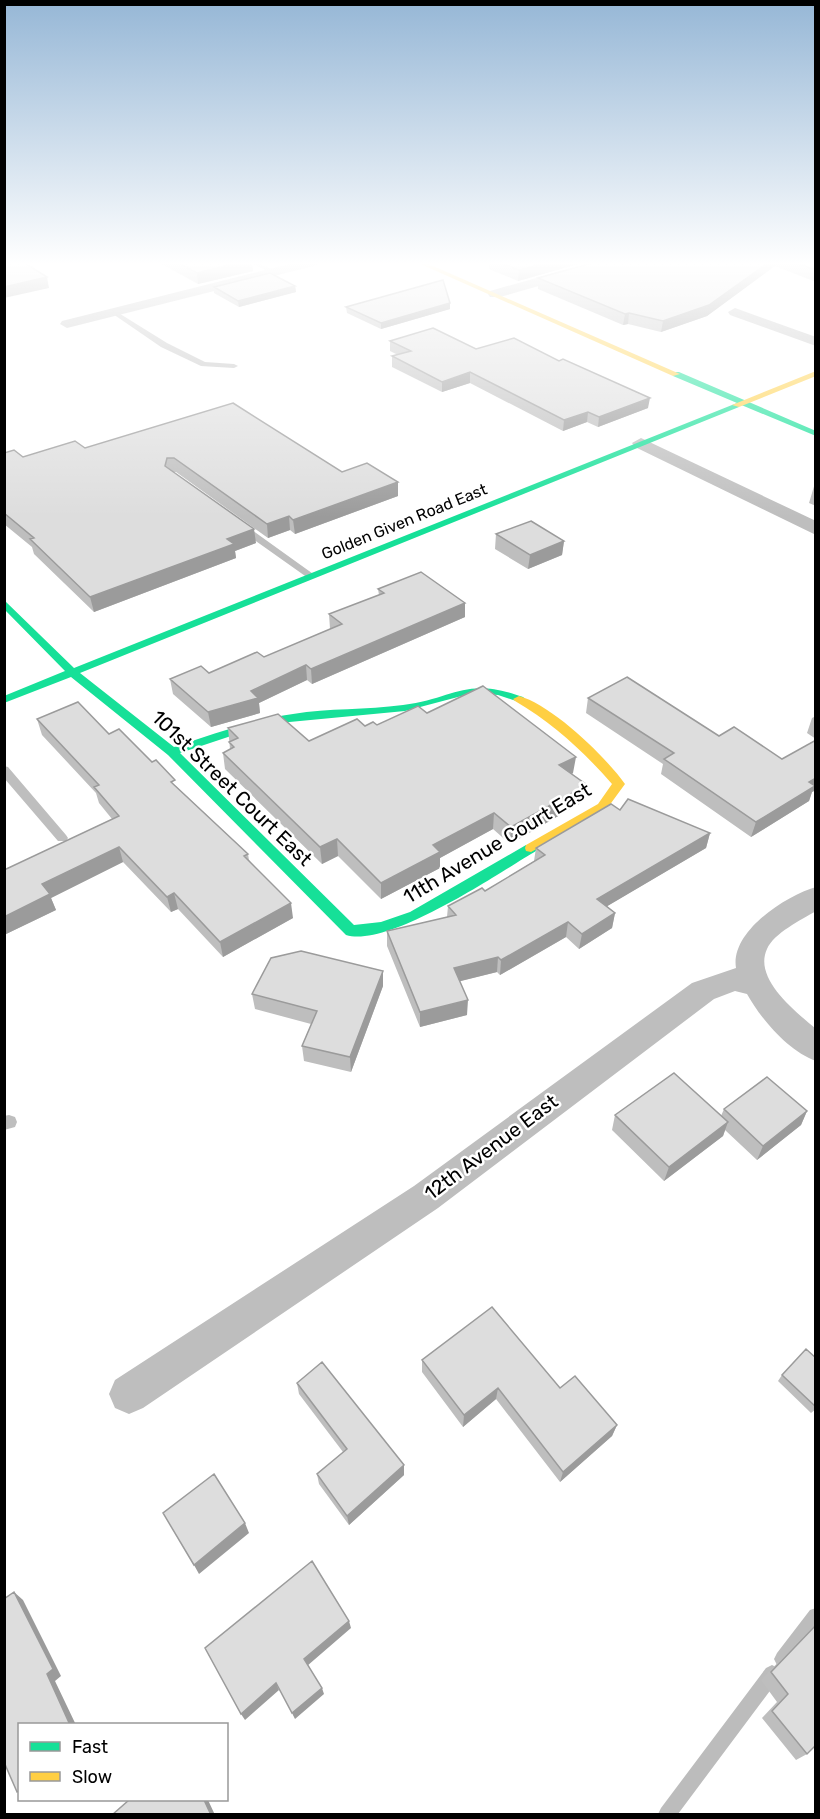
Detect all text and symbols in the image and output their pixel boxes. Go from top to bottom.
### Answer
street label: Golden Given Road East [319,480,490,563]
street label: 101st Street Court East [147,705,317,871]
street label: 11th Avenue Court East [399,777,595,909]
street label: 12th Avenue East [420,1089,563,1205]
legend [18,1723,228,1801]
text: Fast [72,1736,108,1758]
text: Slow [72,1766,112,1788]

